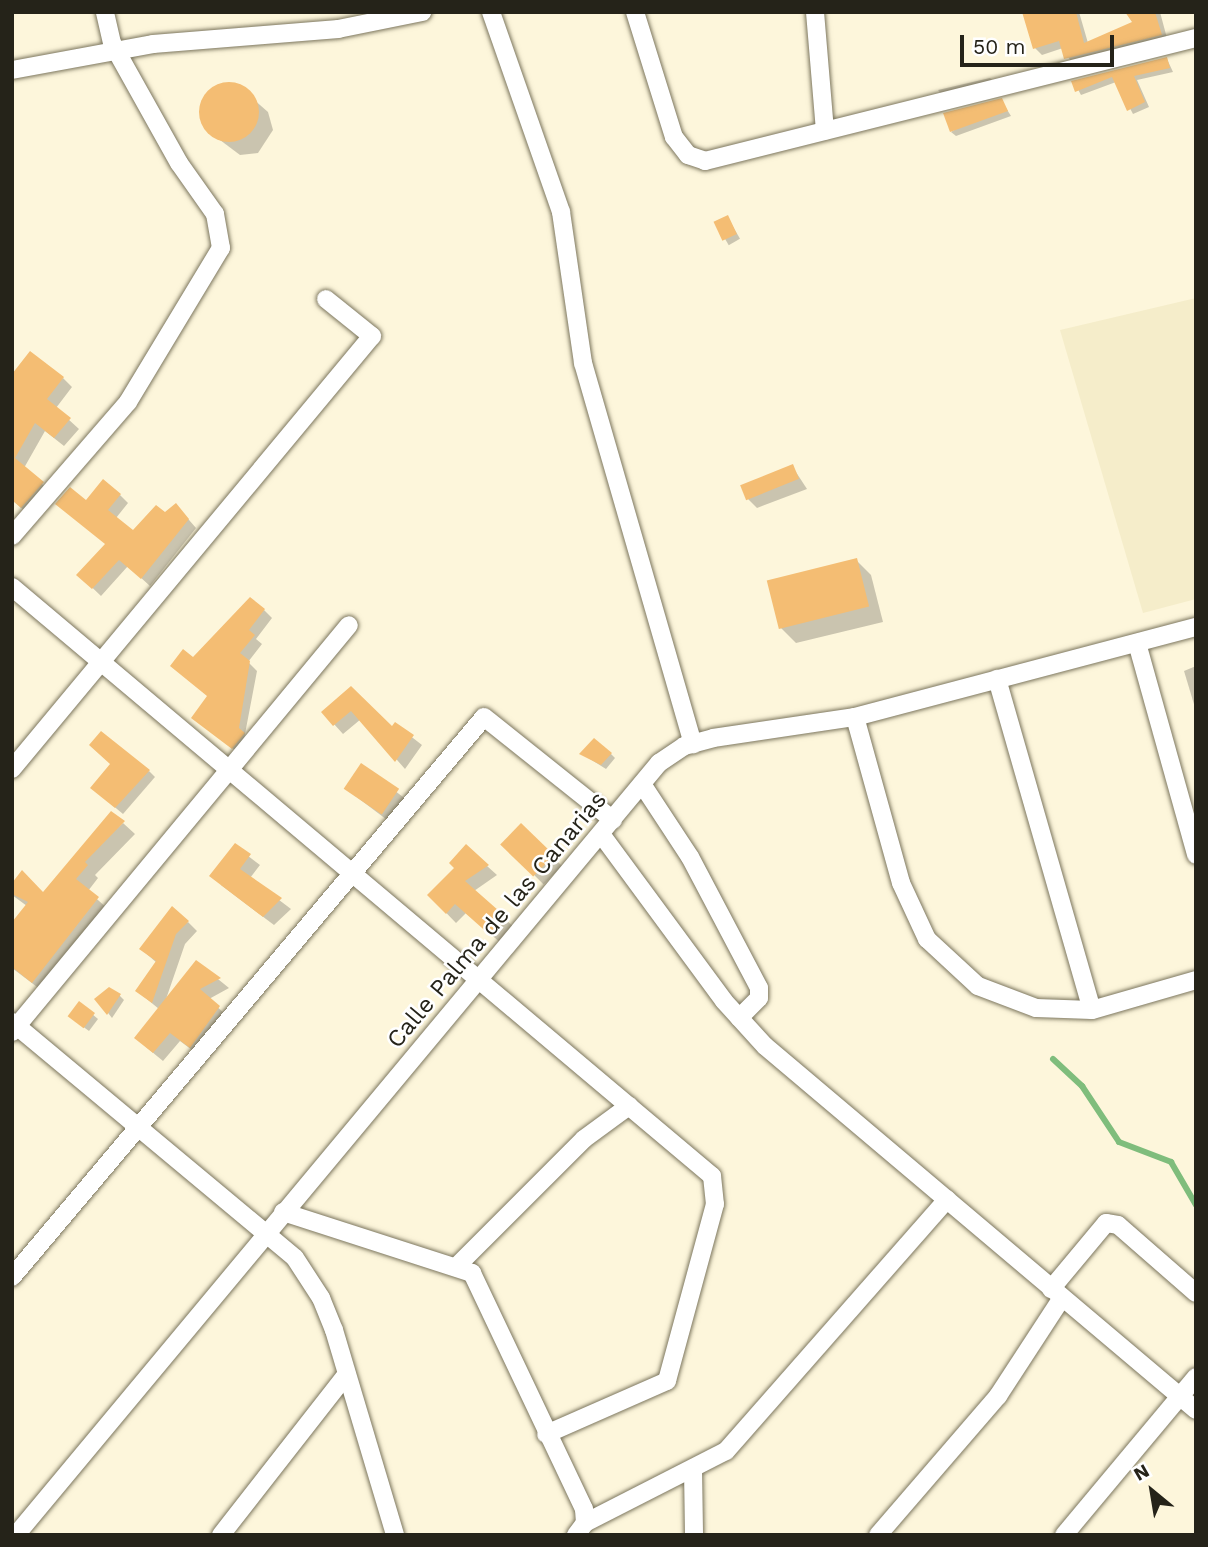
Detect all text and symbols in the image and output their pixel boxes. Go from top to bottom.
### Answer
scale bar [963,21,1117,65]
text: 50 m [973,34,1025,59]
street label: Calle Palma de las Canarias [381,786,613,1054]
north arrow [1117,1456,1187,1526]
text: N [1129,1459,1153,1486]

